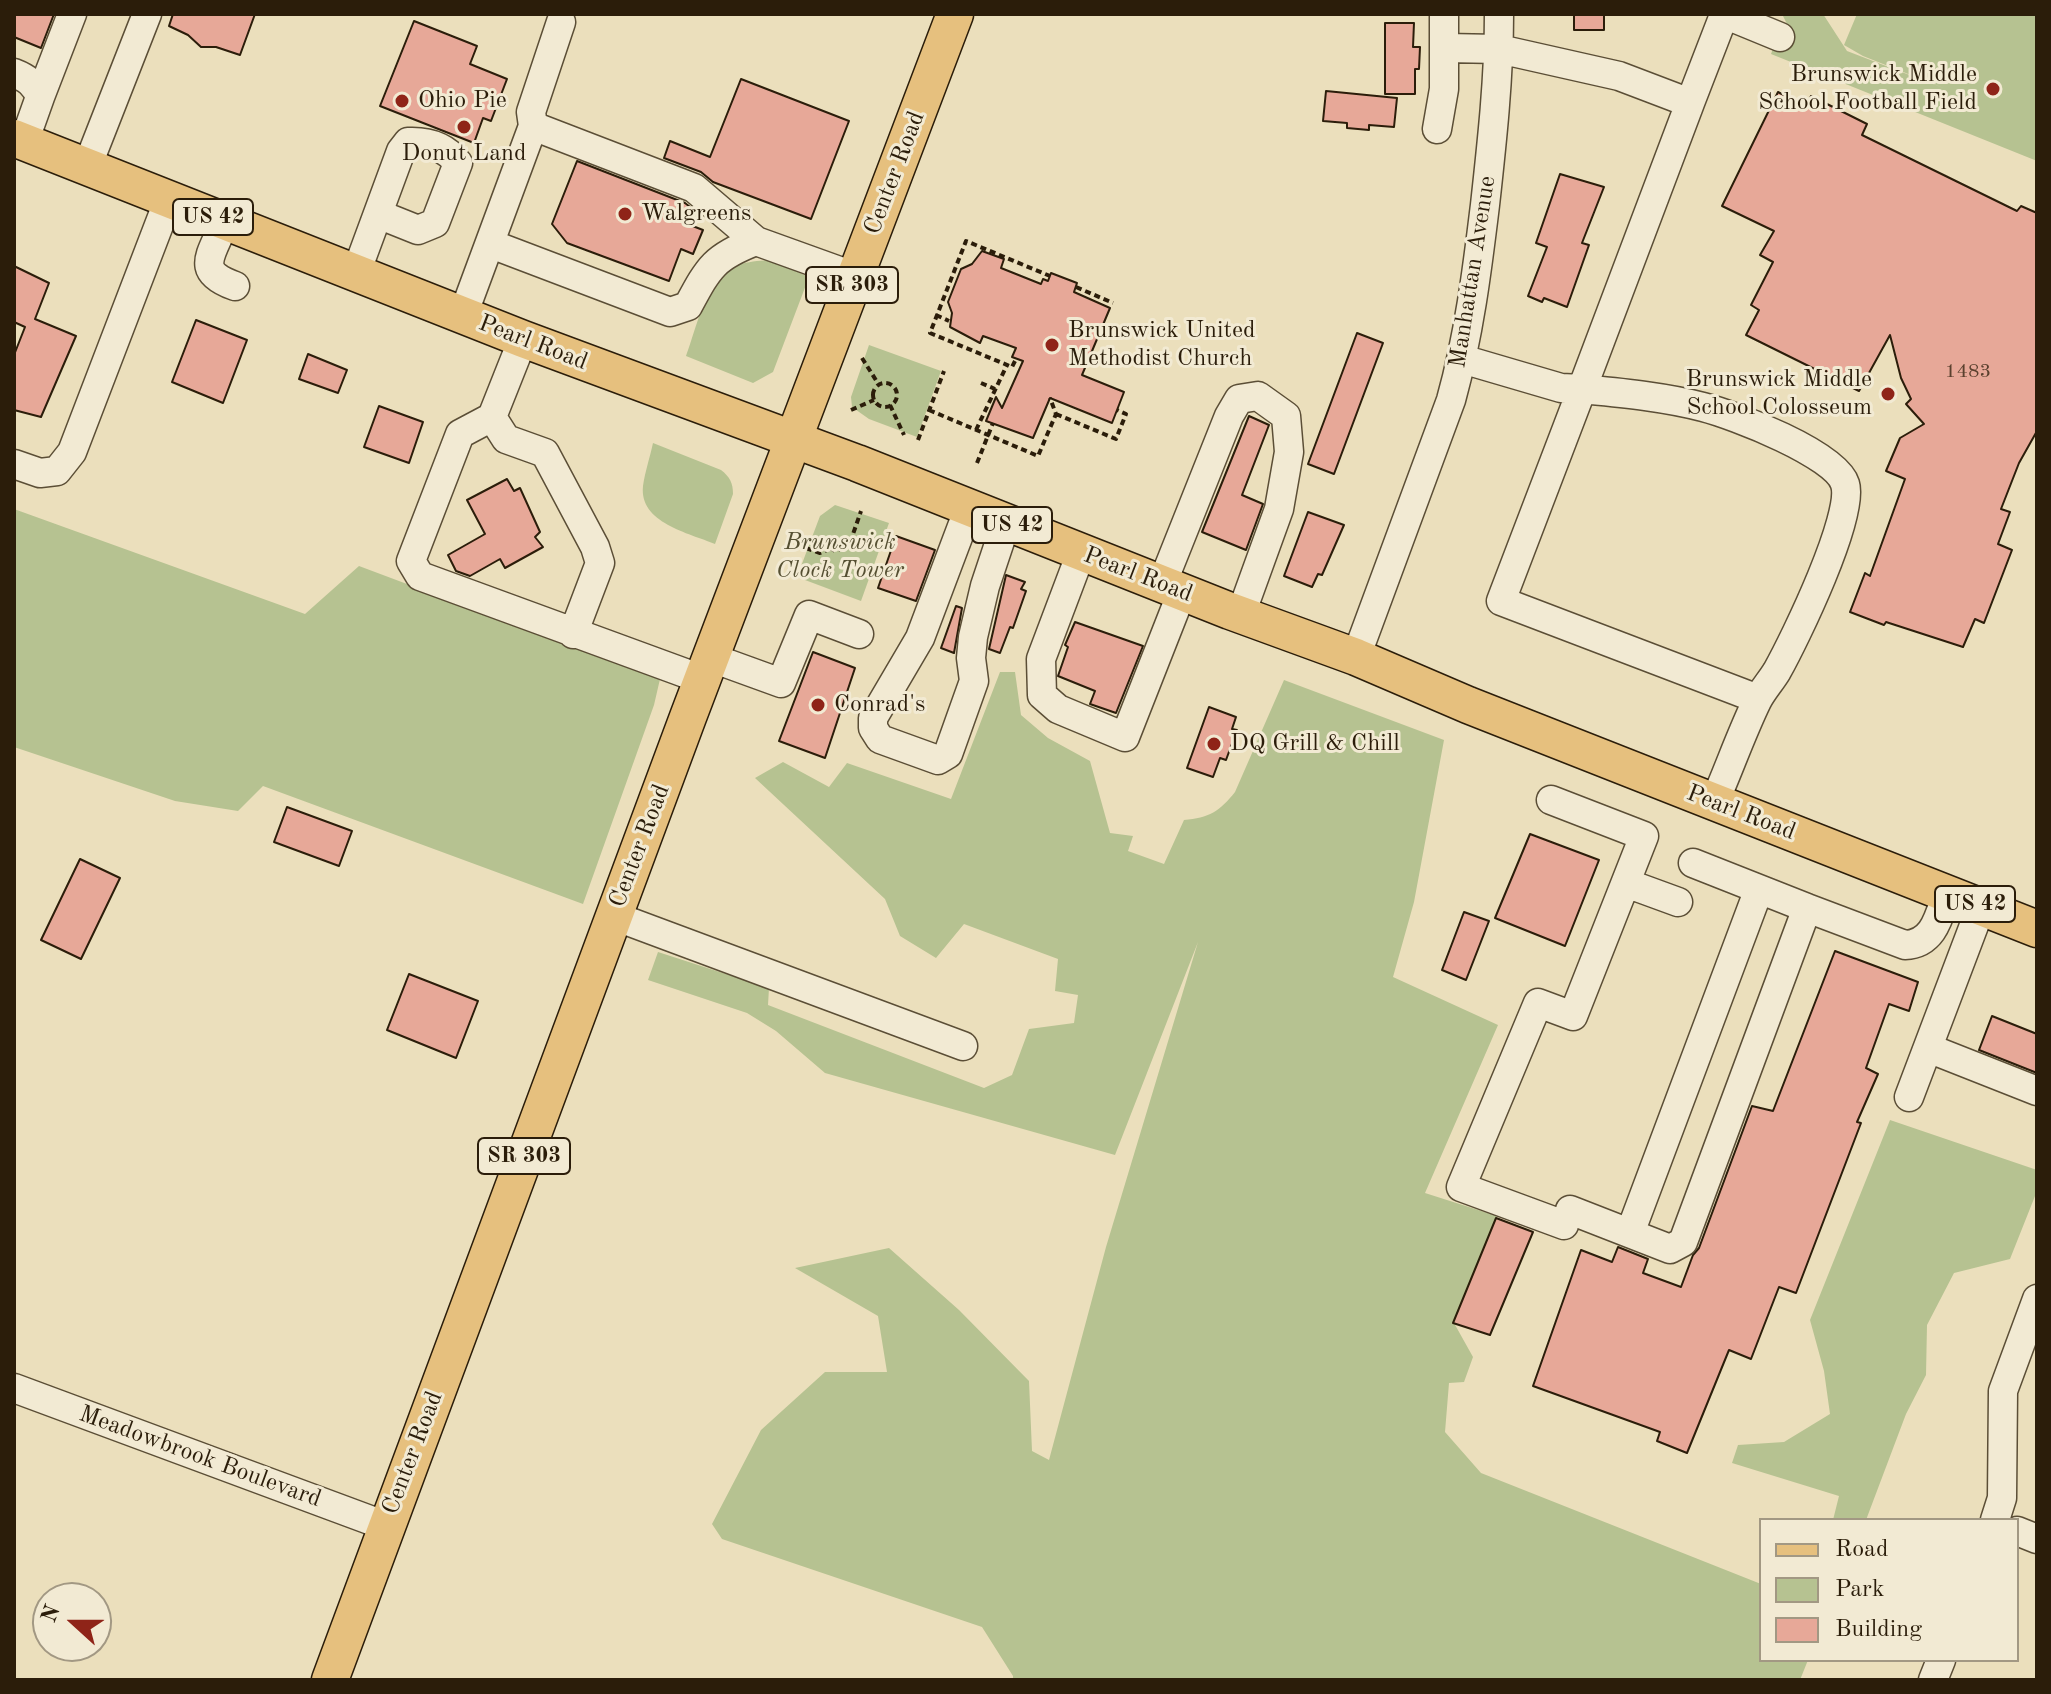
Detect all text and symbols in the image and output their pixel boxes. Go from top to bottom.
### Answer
place label: Brunswick Middle School Football Field [1758,61,1977,117]
marker: Brunswick Middle School Football Field [1984,80,2002,98]
place label: Ohio Pie [418,87,507,115]
marker: Ohio Pie [393,92,411,110]
street label: Center Road [858,107,932,239]
marker: Donut Land [455,118,473,136]
place label: Donut Land [402,140,526,168]
street label: Manhattan Avenue [1444,174,1502,370]
road number: US 42 [173,199,253,235]
place label: Walgreens [641,200,751,228]
marker: Walgreens [616,205,634,223]
road number: SR 303 [806,267,898,303]
street label: Pearl Road [474,309,592,377]
place label: Brunswick United Methodist Church [1068,317,1255,373]
marker: Brunswick United Methodist Church [1043,336,1061,354]
house number: 1483 [1945,360,1991,384]
place label: Brunswick Middle School Colosseum [1685,366,1872,422]
marker: Brunswick Middle School Colosseum [1879,385,1897,403]
road number: US 42 [972,507,1052,543]
park label: Brunswick Clock Tower [776,529,904,585]
street label: Pearl Road [1079,541,1197,609]
place label: Conrad's [834,691,925,719]
marker: Conrad's [809,696,827,714]
place label: DQ Grill & Chill [1230,730,1400,758]
marker: DQ Grill & Chill [1205,735,1223,753]
street label: Pearl Road [1682,779,1800,847]
street label: Center Road [603,780,677,912]
road number: US 42 [1935,886,2015,922]
road number: SR 303 [478,1138,570,1174]
street label: Center Road [376,1387,450,1519]
street label: Meadowbrook Boulevard [75,1400,325,1514]
legend [1759,1518,2019,1662]
text: Road [1835,1538,1888,1562]
text: Park [1835,1578,1884,1602]
north arrow [32,1582,112,1662]
text: N [38,1602,65,1626]
text: Building [1835,1618,1922,1642]

